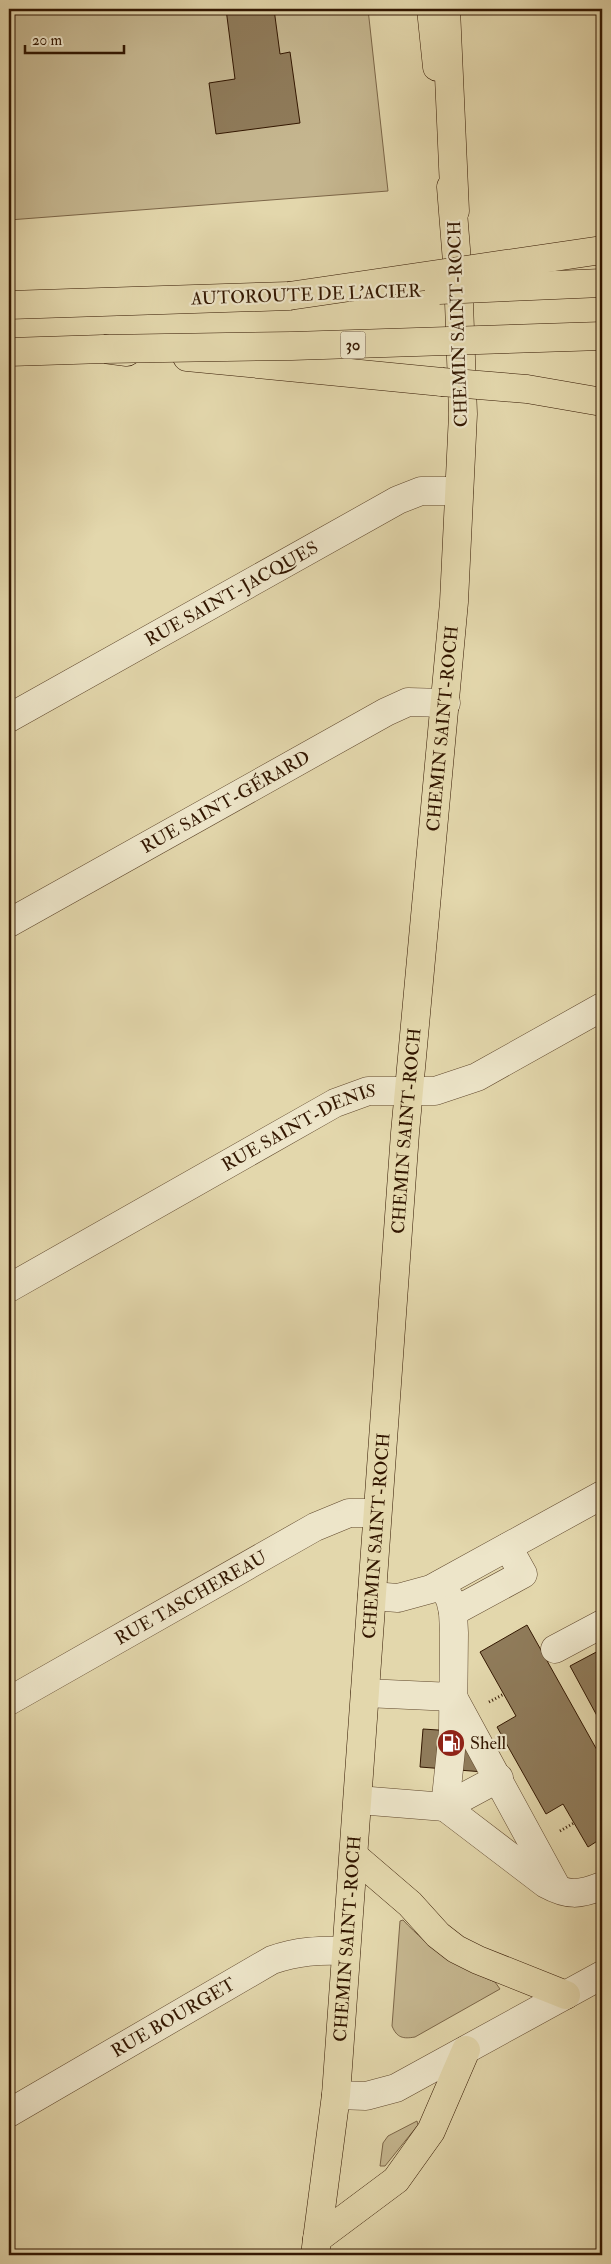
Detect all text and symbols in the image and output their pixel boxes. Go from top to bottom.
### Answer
scale bar [25,22,124,54]
text: 20 m [32,31,62,50]
street label: CHEMIN SAINT-ROCH [443,220,473,428]
street label: AUTOROUTE DE L'ACIER [190,279,423,311]
road number: 30 [340,332,366,358]
street label: RUE SAINT-JACQUES [141,536,322,651]
street label: CHEMIN SAINT-ROCH [421,625,463,832]
street label: RUE SAINT-GÉRARD [137,745,314,858]
street label: CHEMIN SAINT-ROCH [386,1027,426,1235]
street label: RUE SAINT-DENIS [218,1080,376,1176]
street label: CHEMIN SAINT-ROCH [357,1432,395,1640]
street label: RUE TASCHEREAU [111,1545,271,1650]
fuel station icon: Shell [436,1728,466,1758]
place label: Shell [470,1732,507,1755]
street label: CHEMIN SAINT-ROCH [328,1835,366,2043]
street label: RUE BOURGET [107,1972,240,2063]

